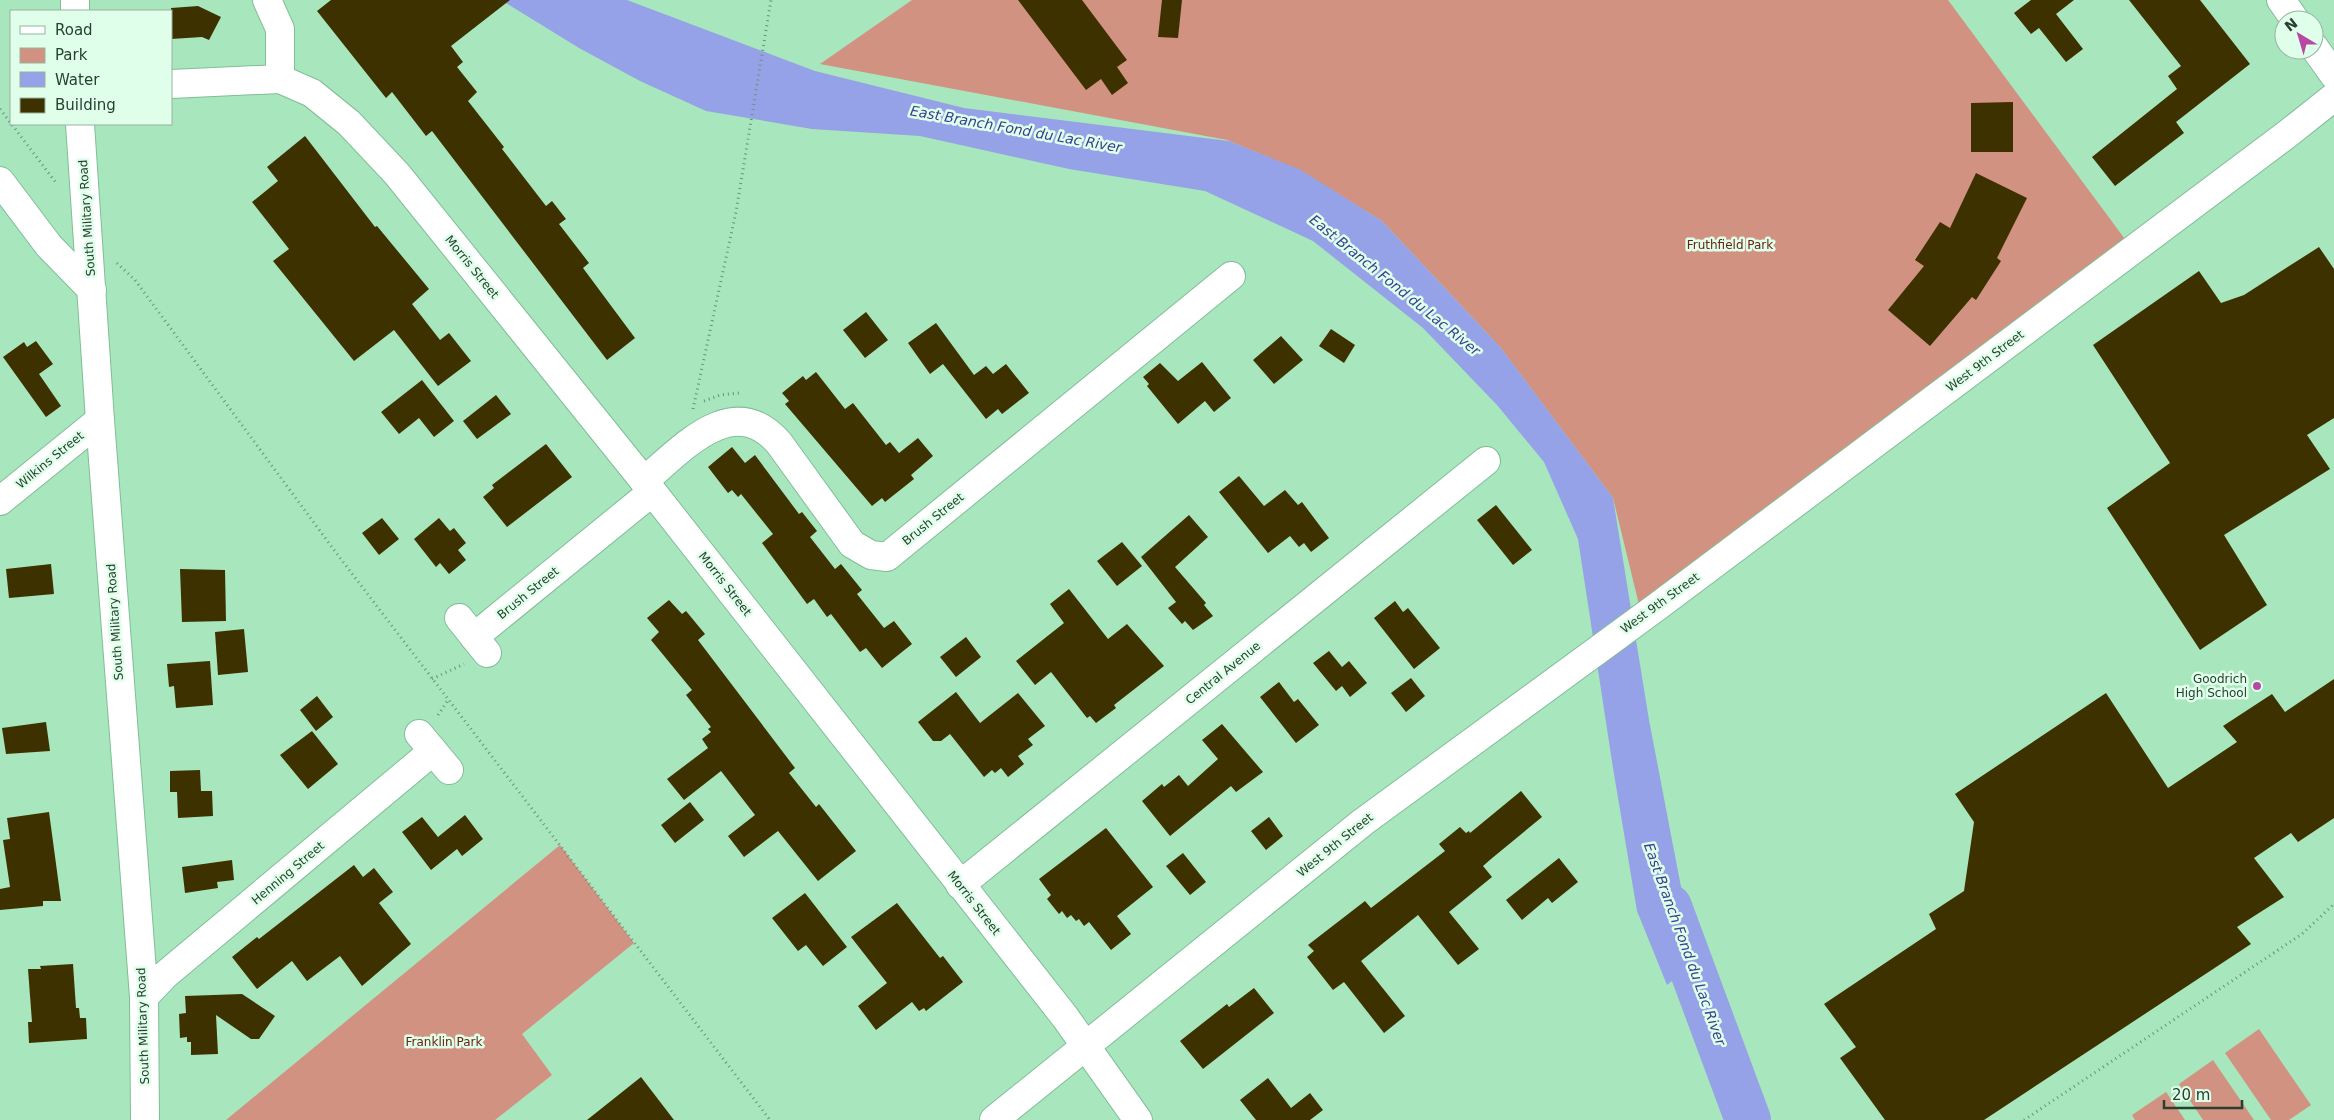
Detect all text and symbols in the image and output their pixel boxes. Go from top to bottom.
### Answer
legend [10,10,172,125]
north arrow [2274,10,2324,60]
text: N [2281,15,2301,35]
text: Road [55,21,93,39]
text: Park [55,46,88,64]
text: Water [55,71,100,89]
text: Building [55,96,116,114]
water label: East Branch Fond du Lac River [909,103,1124,156]
street label: South Military Road [76,159,98,277]
water label: East Branch Fond du Lac River [1307,211,1484,359]
street label: Morris Street [442,233,502,302]
park label: Fruthfield Park [1687,238,1773,252]
street label: West 9th Street [1943,327,2027,395]
street label: Wilkins Street [13,428,87,491]
street label: Brush Street [899,490,967,548]
street label: Morris Street [696,549,754,619]
street label: South Military Road [104,563,126,681]
street label: Brush Street [494,564,562,622]
street label: West 9th Street [1618,570,1702,636]
street label: Central Avenue [1183,639,1263,707]
place label: Goodrich High School [2176,672,2247,700]
marker: Goodrich High School [2251,680,2263,692]
street label: West 9th Street [1294,810,1376,880]
street label: Henning Street [249,838,327,907]
water label: East Branch Fond du Lac River [1641,841,1730,1049]
street label: Morris Street [945,868,1003,938]
street label: South Military Road [134,967,152,1085]
park label: Franklin Park [406,1035,482,1049]
scale bar [2164,1078,2242,1110]
text: 20 m [2172,1086,2210,1104]

